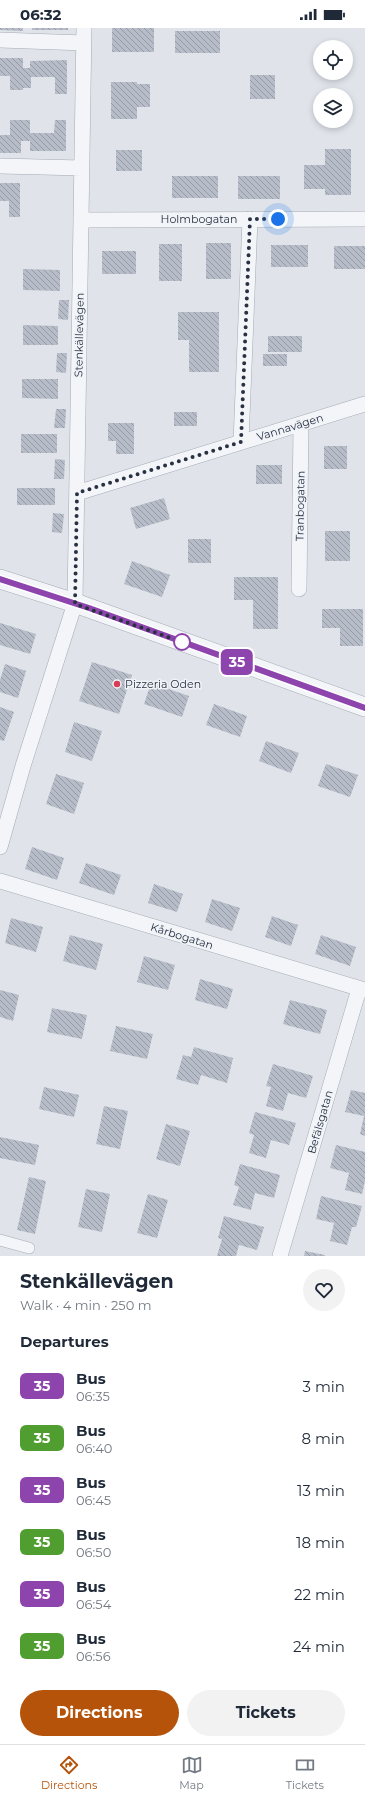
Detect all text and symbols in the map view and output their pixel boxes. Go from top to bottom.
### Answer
text: 06:32 [20,5,61,24]
map controls [313,40,353,128]
button: locate [313,40,353,80]
button: layers [313,88,353,128]
your location [268,209,288,229]
street label: Holmbogatan [160,212,238,226]
street label: Stenkällevägen [71,293,87,377]
street label: Vannavägen [255,410,325,444]
street label: Tranbogatan [292,471,308,541]
unlabelled marker [173,633,191,651]
line badge: 35 [219,649,255,675]
text: 35 [229,653,245,671]
place label: Pizzeria Oden [125,677,201,691]
marker: Pizzeria Oden [112,679,122,689]
street label: Kårbogatan [149,920,215,952]
street label: Befälsgatan [304,1089,336,1155]
button: heart [303,1269,345,1311]
text: Stenkällevägen [20,1270,174,1293]
text: Walk · 4 min · 250 m [20,1297,151,1313]
text: Departures [20,1332,109,1351]
text: Bus [76,1369,106,1388]
text: 35 [34,1377,50,1395]
text: 3 min [303,1377,345,1396]
text: 06:35 [76,1388,110,1404]
text: Bus [76,1421,106,1440]
text: 35 [34,1429,50,1447]
text: 8 min [301,1429,345,1448]
text: 06:40 [76,1440,112,1456]
text: Bus [76,1473,106,1492]
text: 35 [34,1481,50,1499]
text: 13 min [297,1481,345,1500]
text: 06:45 [76,1492,111,1508]
text: Bus [76,1525,106,1544]
text: 35 [34,1533,50,1551]
text: 18 min [296,1533,345,1552]
text: 06:50 [76,1544,111,1560]
text: Bus [76,1577,106,1596]
text: 35 [34,1585,50,1603]
text: 22 min [294,1585,345,1604]
text: 06:54 [76,1596,111,1612]
text: Bus [76,1629,106,1648]
text: 35 [34,1637,50,1655]
text: 24 min [293,1637,345,1656]
text: 06:56 [76,1648,111,1664]
button: Directions [20,1690,179,1736]
button: Tickets [187,1690,345,1736]
tab: Directions [41,1754,97,1792]
tab: Map [179,1754,204,1792]
tab: Tickets [286,1754,324,1792]

